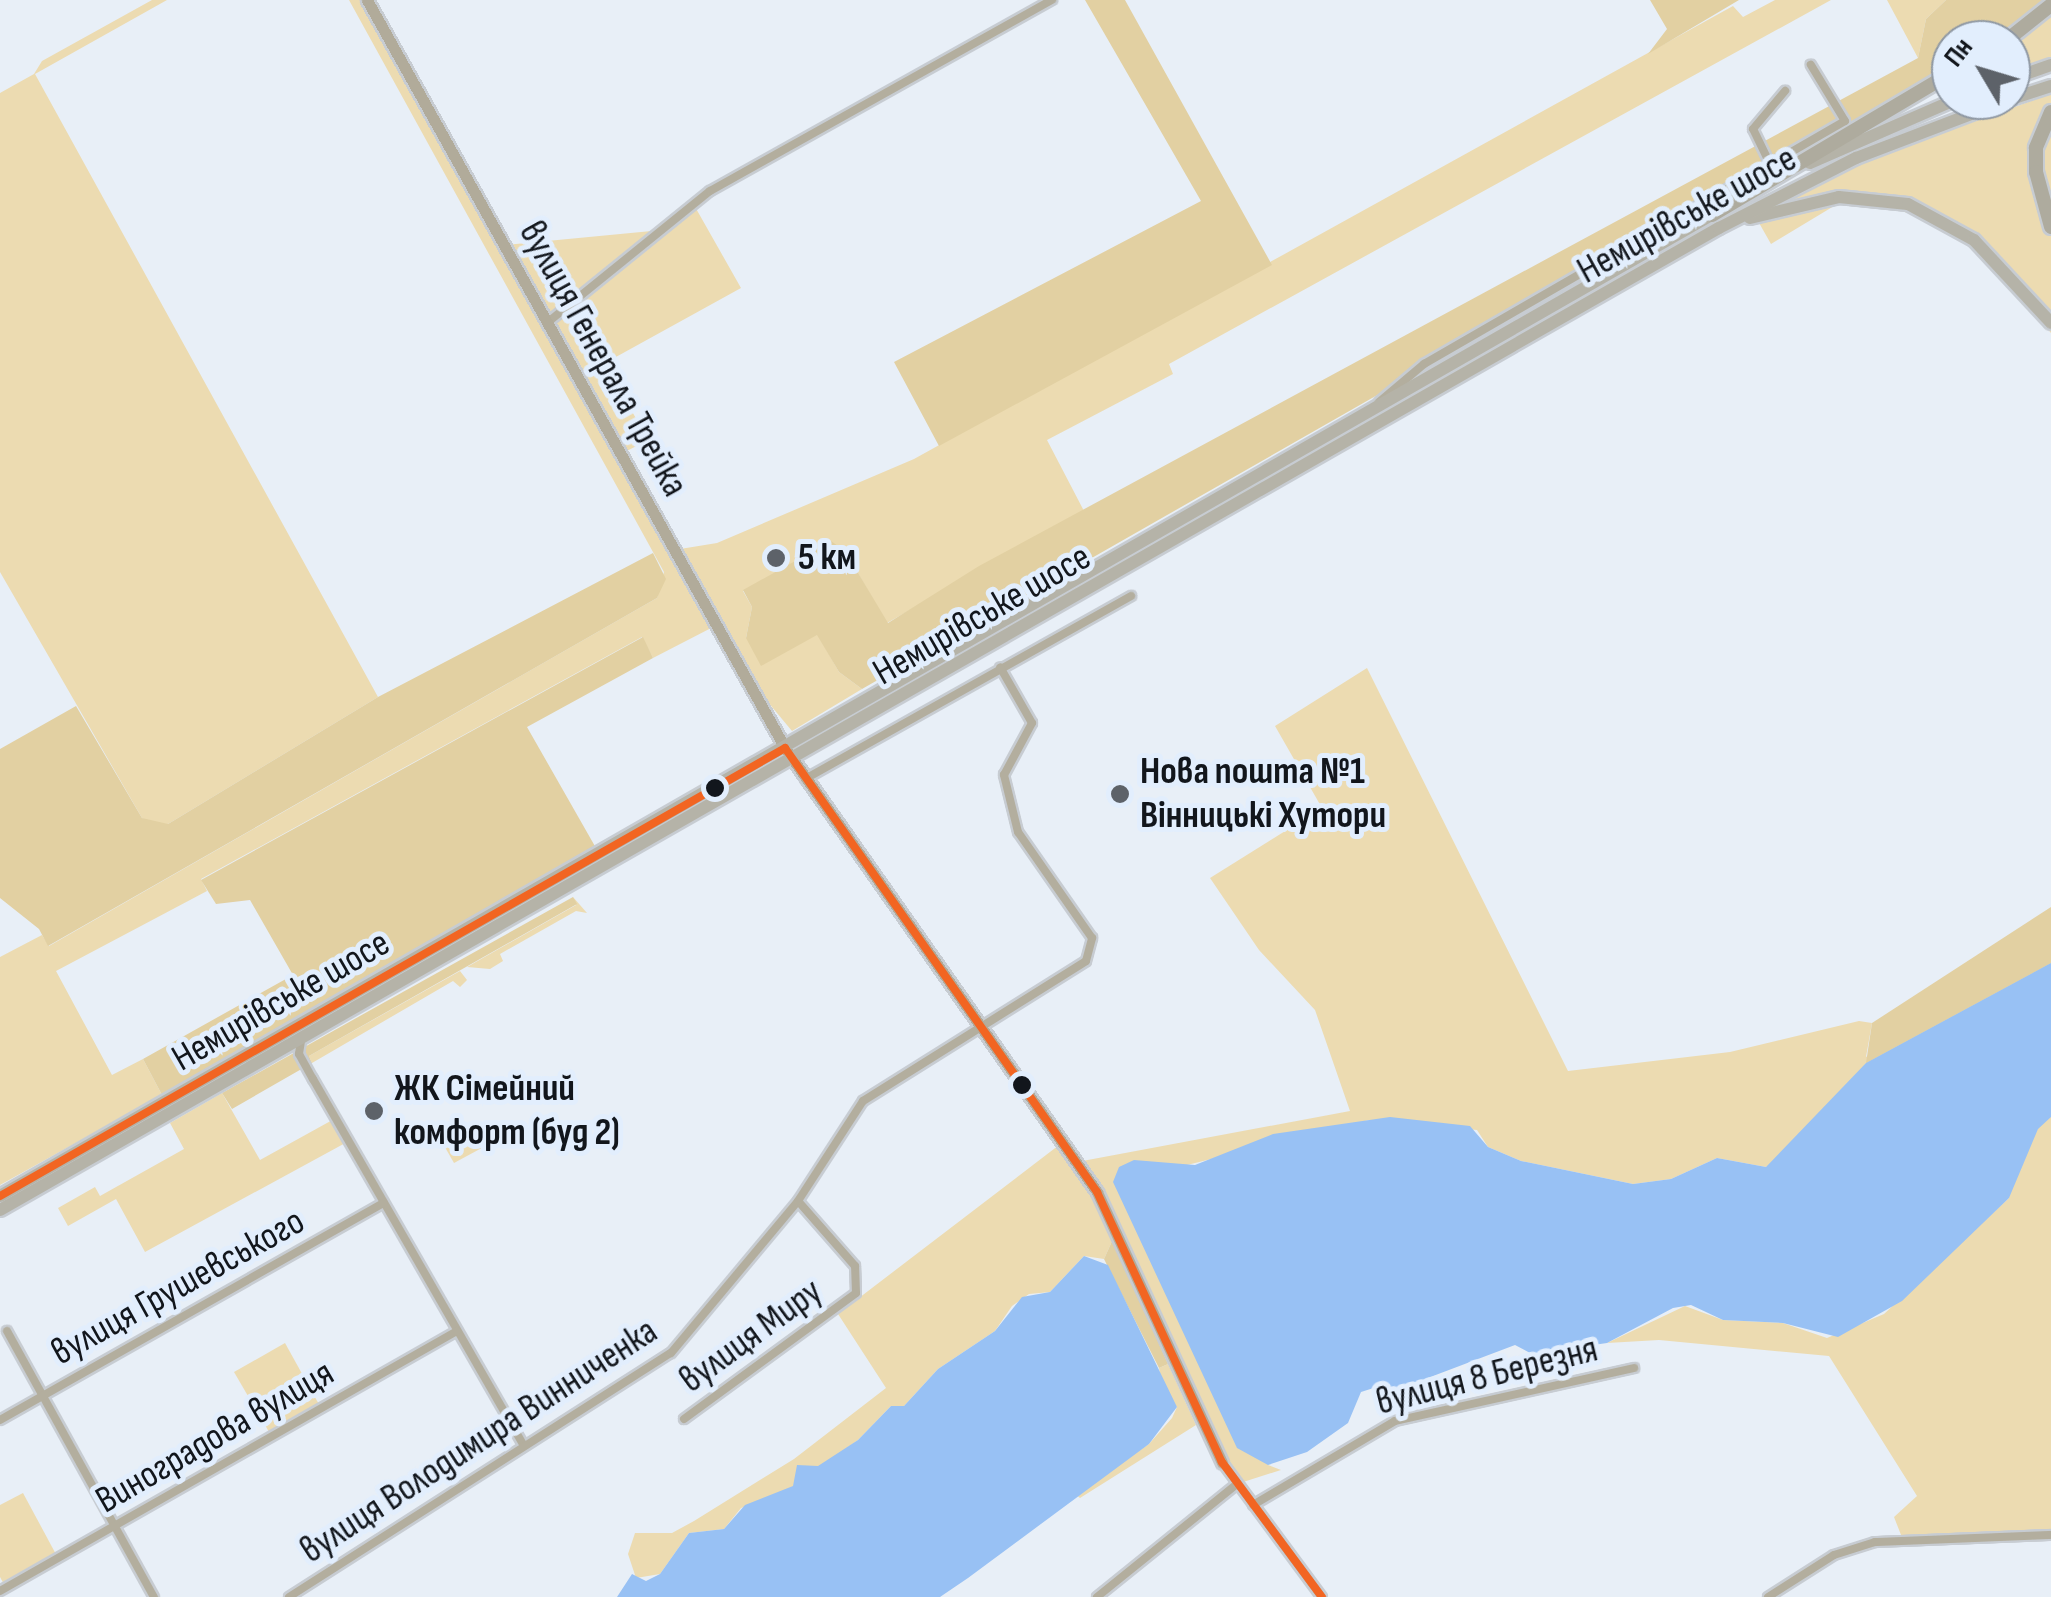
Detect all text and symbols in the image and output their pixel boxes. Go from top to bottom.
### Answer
north arrow [1931,20,2031,120]
text: Пн [1937,32,1980,73]
street label: Немирівське шосе [1570,136,1804,294]
street label: вулиця Генерала Трейка [509,214,697,504]
street label: Немирівське шосе [865,534,1099,696]
place label: 5 км [798,535,856,581]
marker: 5 км [763,545,789,571]
place label: Нова пошта №1 Вінницькі Хутори [1140,749,1386,838]
unlabelled marker [705,778,725,798]
marker: Нова пошта №1 Вінницькі Хутори [1109,783,1131,805]
street label: Немирівське шосе [164,920,398,1082]
place label: ЖК Сімейний комфорт (буд 2) [394,1066,620,1156]
unlabelled marker [1012,1075,1032,1095]
marker: ЖК Сімейний комфорт (буд 2) [363,1100,385,1122]
street label: вулиця Грушевського [44,1199,312,1375]
street label: вулиця Миру [671,1269,831,1403]
street label: вулиця Володимира Винниченка [292,1309,666,1573]
street label: вулиця 8 Березня [1372,1326,1602,1426]
street label: Виноградова вулиця [88,1350,342,1524]

